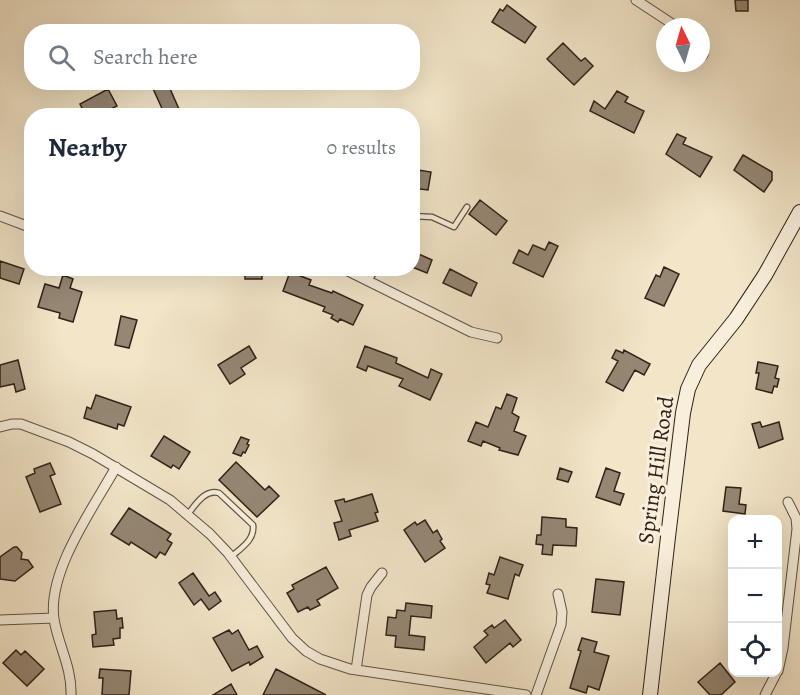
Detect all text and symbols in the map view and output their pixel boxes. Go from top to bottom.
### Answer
north arrow [656,18,710,72]
search box [24,24,420,90]
icon: search [45,41,78,74]
text: Search here [93,42,198,72]
text: Nearby [48,130,127,165]
text: 0 results [327,134,396,161]
street label: Spring Hill Road [631,394,681,546]
map controls [728,515,782,677]
button: + [728,515,782,569]
button: − [728,569,782,623]
button: locate [728,623,782,677]

